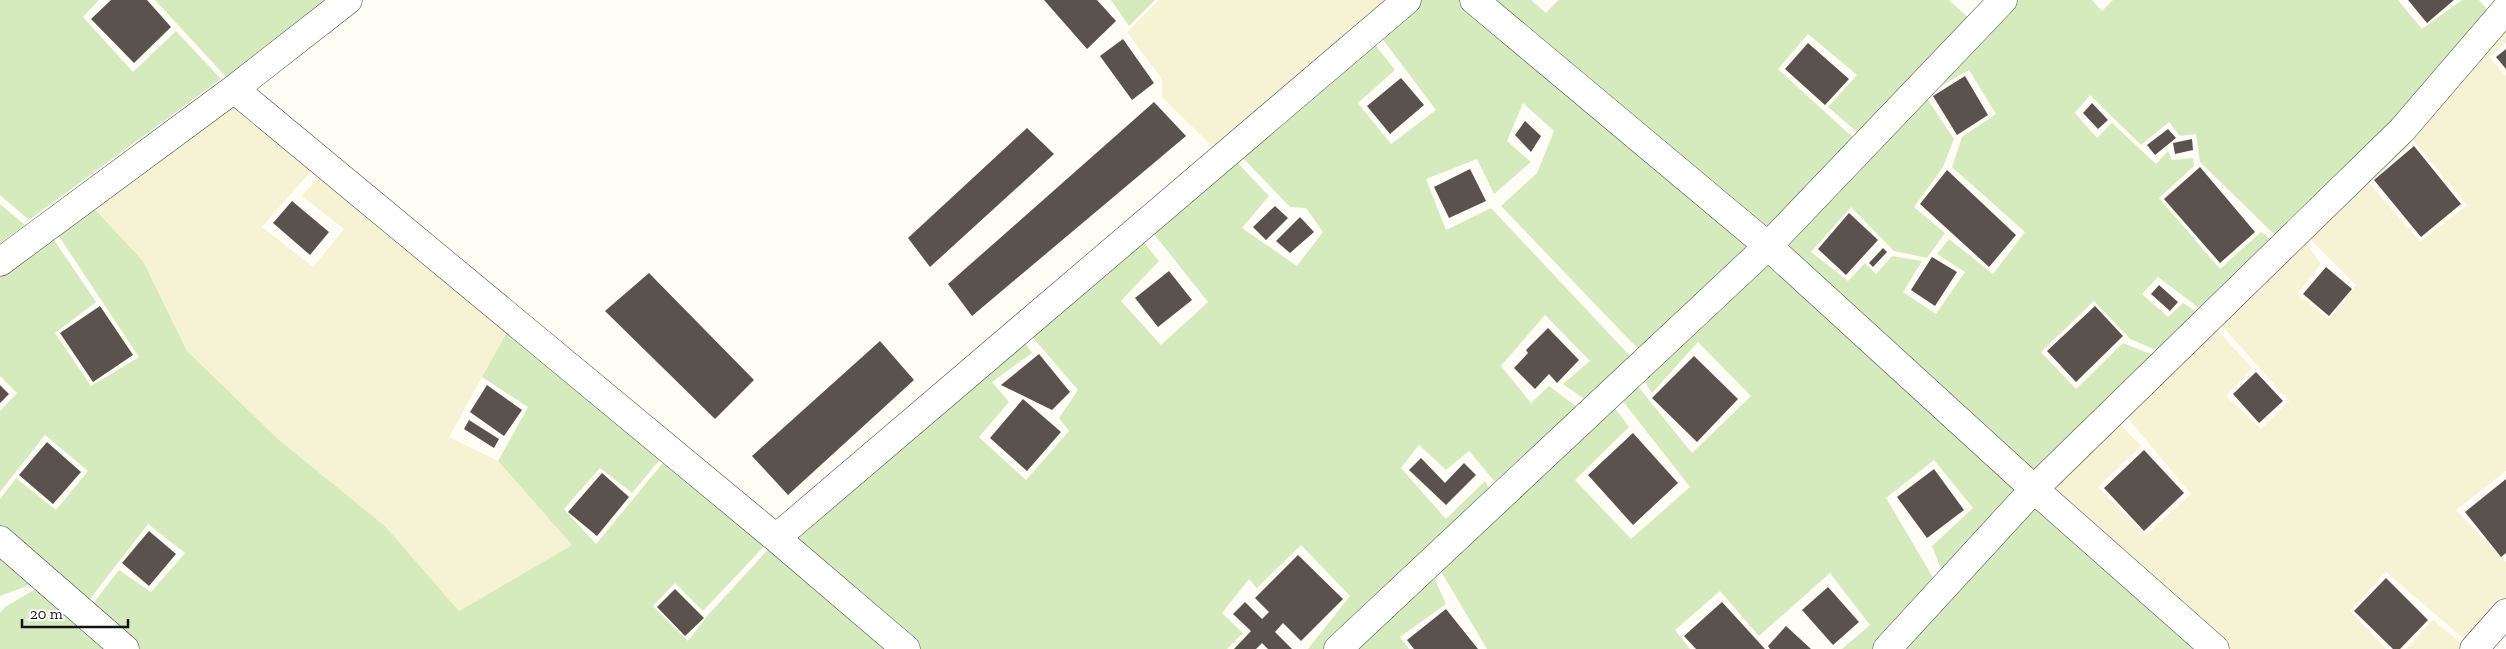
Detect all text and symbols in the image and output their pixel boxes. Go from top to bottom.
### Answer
scale bar [22,596,129,628]
text: 20 m [30,605,63,623]

